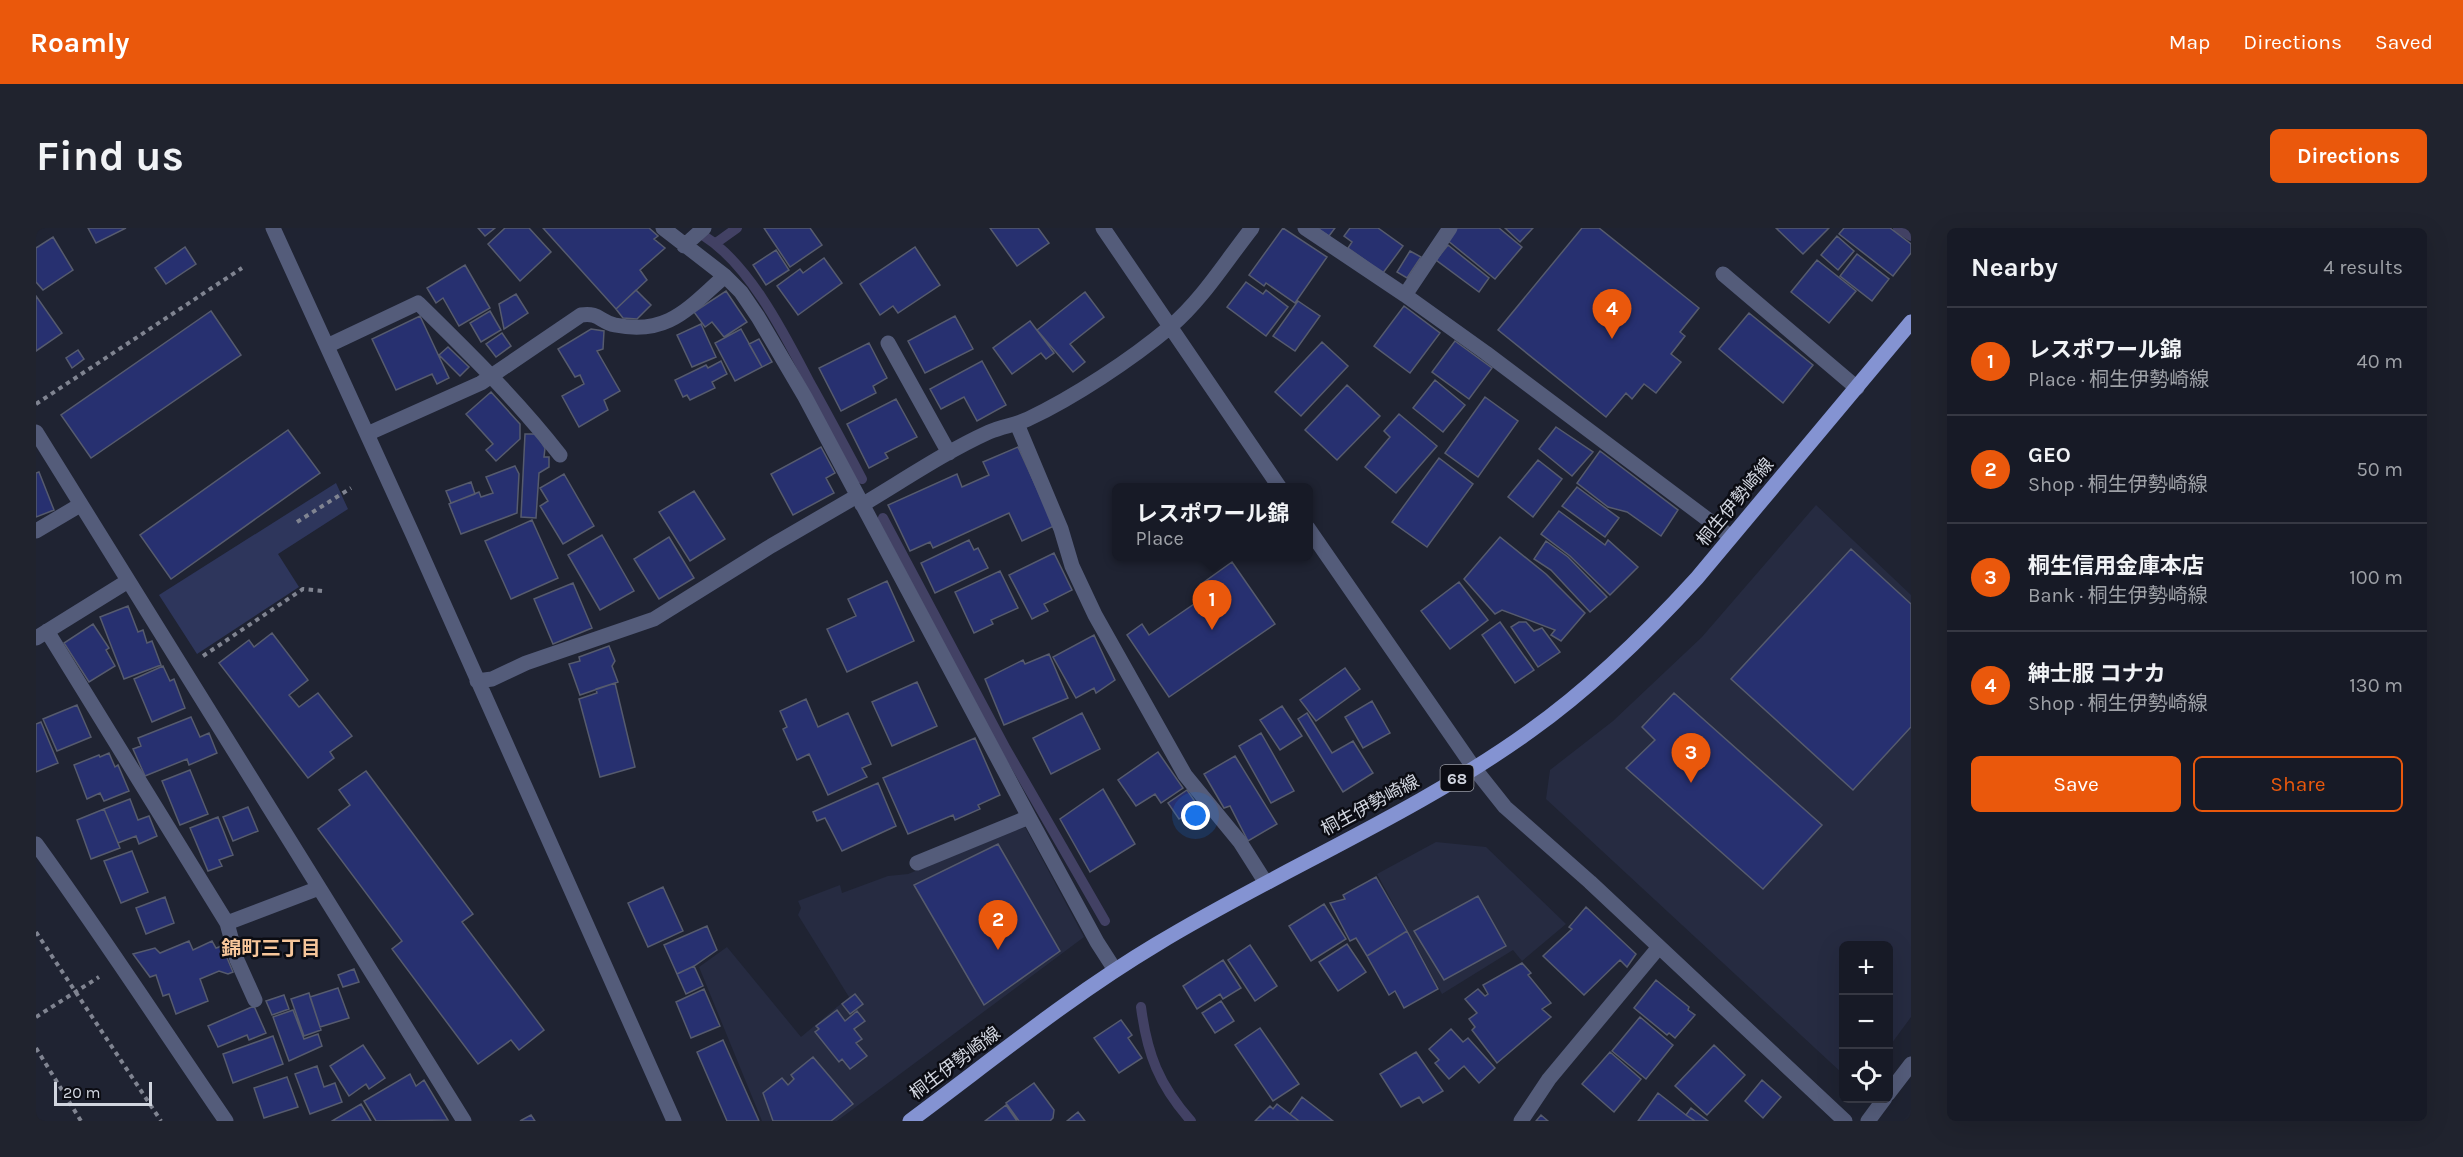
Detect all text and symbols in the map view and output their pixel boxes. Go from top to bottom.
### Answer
text: Roamly [30,26,129,59]
text: Map [2169,30,2210,54]
text: Directions [2243,30,2342,54]
text: Saved [2375,30,2433,54]
button: Directions [2270,129,2427,183]
text: Find us [36,131,184,181]
text: Nearby [1971,252,2058,283]
text: 4 results [2323,256,2403,279]
pin: 4 [1592,290,1632,339]
text: レスポワール錦 [2028,337,2182,363]
text: 1 [1987,350,1994,373]
text: 40 m [2357,350,2403,373]
text: Place · 桐生伊勢崎線 [2028,368,2209,391]
text: GEO [2028,442,2071,468]
street label: 桐生伊勢崎線 [1692,454,1778,550]
text: 2 [1984,458,1997,481]
text: 50 m [2356,458,2403,481]
text: Shop · 桐生伊勢崎線 [2028,473,2208,496]
popup [1112,483,1313,561]
text: レスポワール錦 [1135,501,1290,527]
text: Place [1135,527,1184,550]
text: 桐生信用金庫本店 [2028,553,2204,579]
text: 3 [1984,566,1997,589]
text: 100 m [2349,566,2403,589]
pin: 1 [1192,580,1232,630]
text: Bank · 桐生伊勢崎線 [2028,584,2208,607]
text: 紳士服 コナカ [2028,661,2166,687]
text: 4 [1985,674,1996,697]
text: 130 m [2349,674,2403,697]
text: Shop · 桐生伊勢崎線 [2028,692,2208,715]
pin: 3 [1672,734,1710,783]
button: Save [1971,756,2181,812]
button: Share [2193,756,2403,812]
road number: 68 [1440,765,1474,791]
street label: 桐生伊勢崎線 [1317,770,1423,840]
your location [1181,801,1210,830]
pin: 2 [978,900,1018,950]
district label: 錦町三丁目 [221,937,321,960]
map controls [1839,941,1893,1103]
button: + [1839,941,1893,995]
button: − [1839,995,1893,1049]
street label: 桐生伊勢崎線 [905,1022,1005,1104]
button: locate [1839,1049,1893,1103]
scale bar [54,1079,152,1106]
text: 20 m [63,1083,101,1102]

